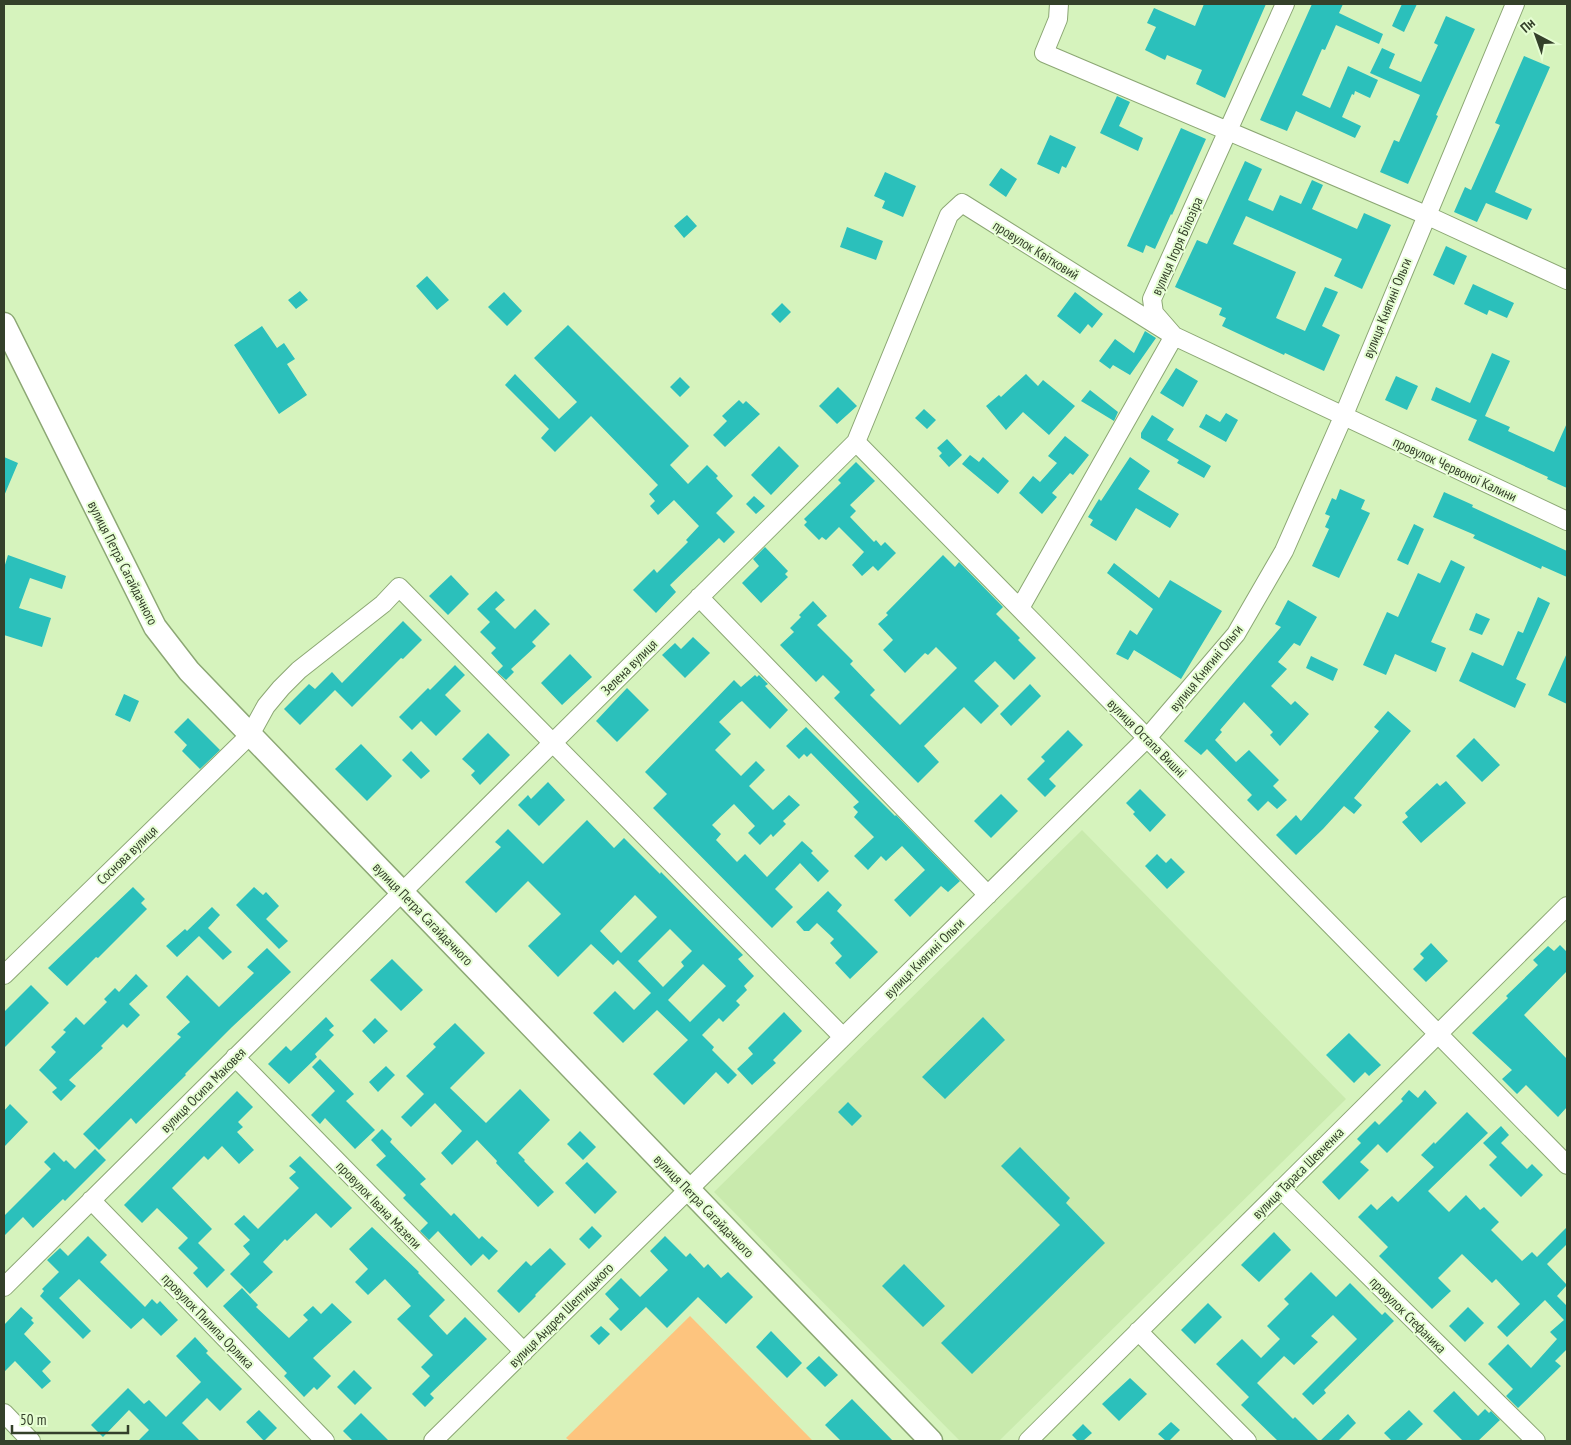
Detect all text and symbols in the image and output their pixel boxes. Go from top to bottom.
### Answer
north arrow [1511,10,1561,60]
text: Пн [1516,14,1538,36]
street label: вулиця Ігоря Білозіра [1147,194,1207,298]
street label: провулок Квітковий [990,216,1082,284]
street label: вулиця Княгині Ольги [1359,255,1415,361]
street label: провулок Червоної Калини [1390,432,1520,506]
street label: вулиця Петра Сагайдачного [84,498,162,628]
street label: вулиця Княгині Ольги [1165,621,1247,715]
street label: Зелена вулиця [597,635,661,699]
street label: вулиця Остапа Вишні [1104,695,1190,781]
street label: Соснова вулиця [93,822,161,888]
street label: вулиця Петра Сагайдачного [369,859,477,969]
street label: вулиця Княгині Ольги [880,914,968,1002]
street label: вулиця Осипа Маковея [157,1044,249,1136]
street label: вулиця Тараса Шевченка [1248,1123,1348,1223]
street label: вулиця Петра Сагайдачного [650,1151,758,1261]
street label: провулок Івана Мазепи [332,1157,426,1253]
street label: вулиця Андрея Шептицького [505,1259,617,1371]
street label: провулок Пилипа Орлика [158,1270,258,1372]
street label: провулок Стефаника [1366,1273,1450,1357]
scale bar [12,1402,129,1434]
text: 50 m [20,1410,46,1429]

